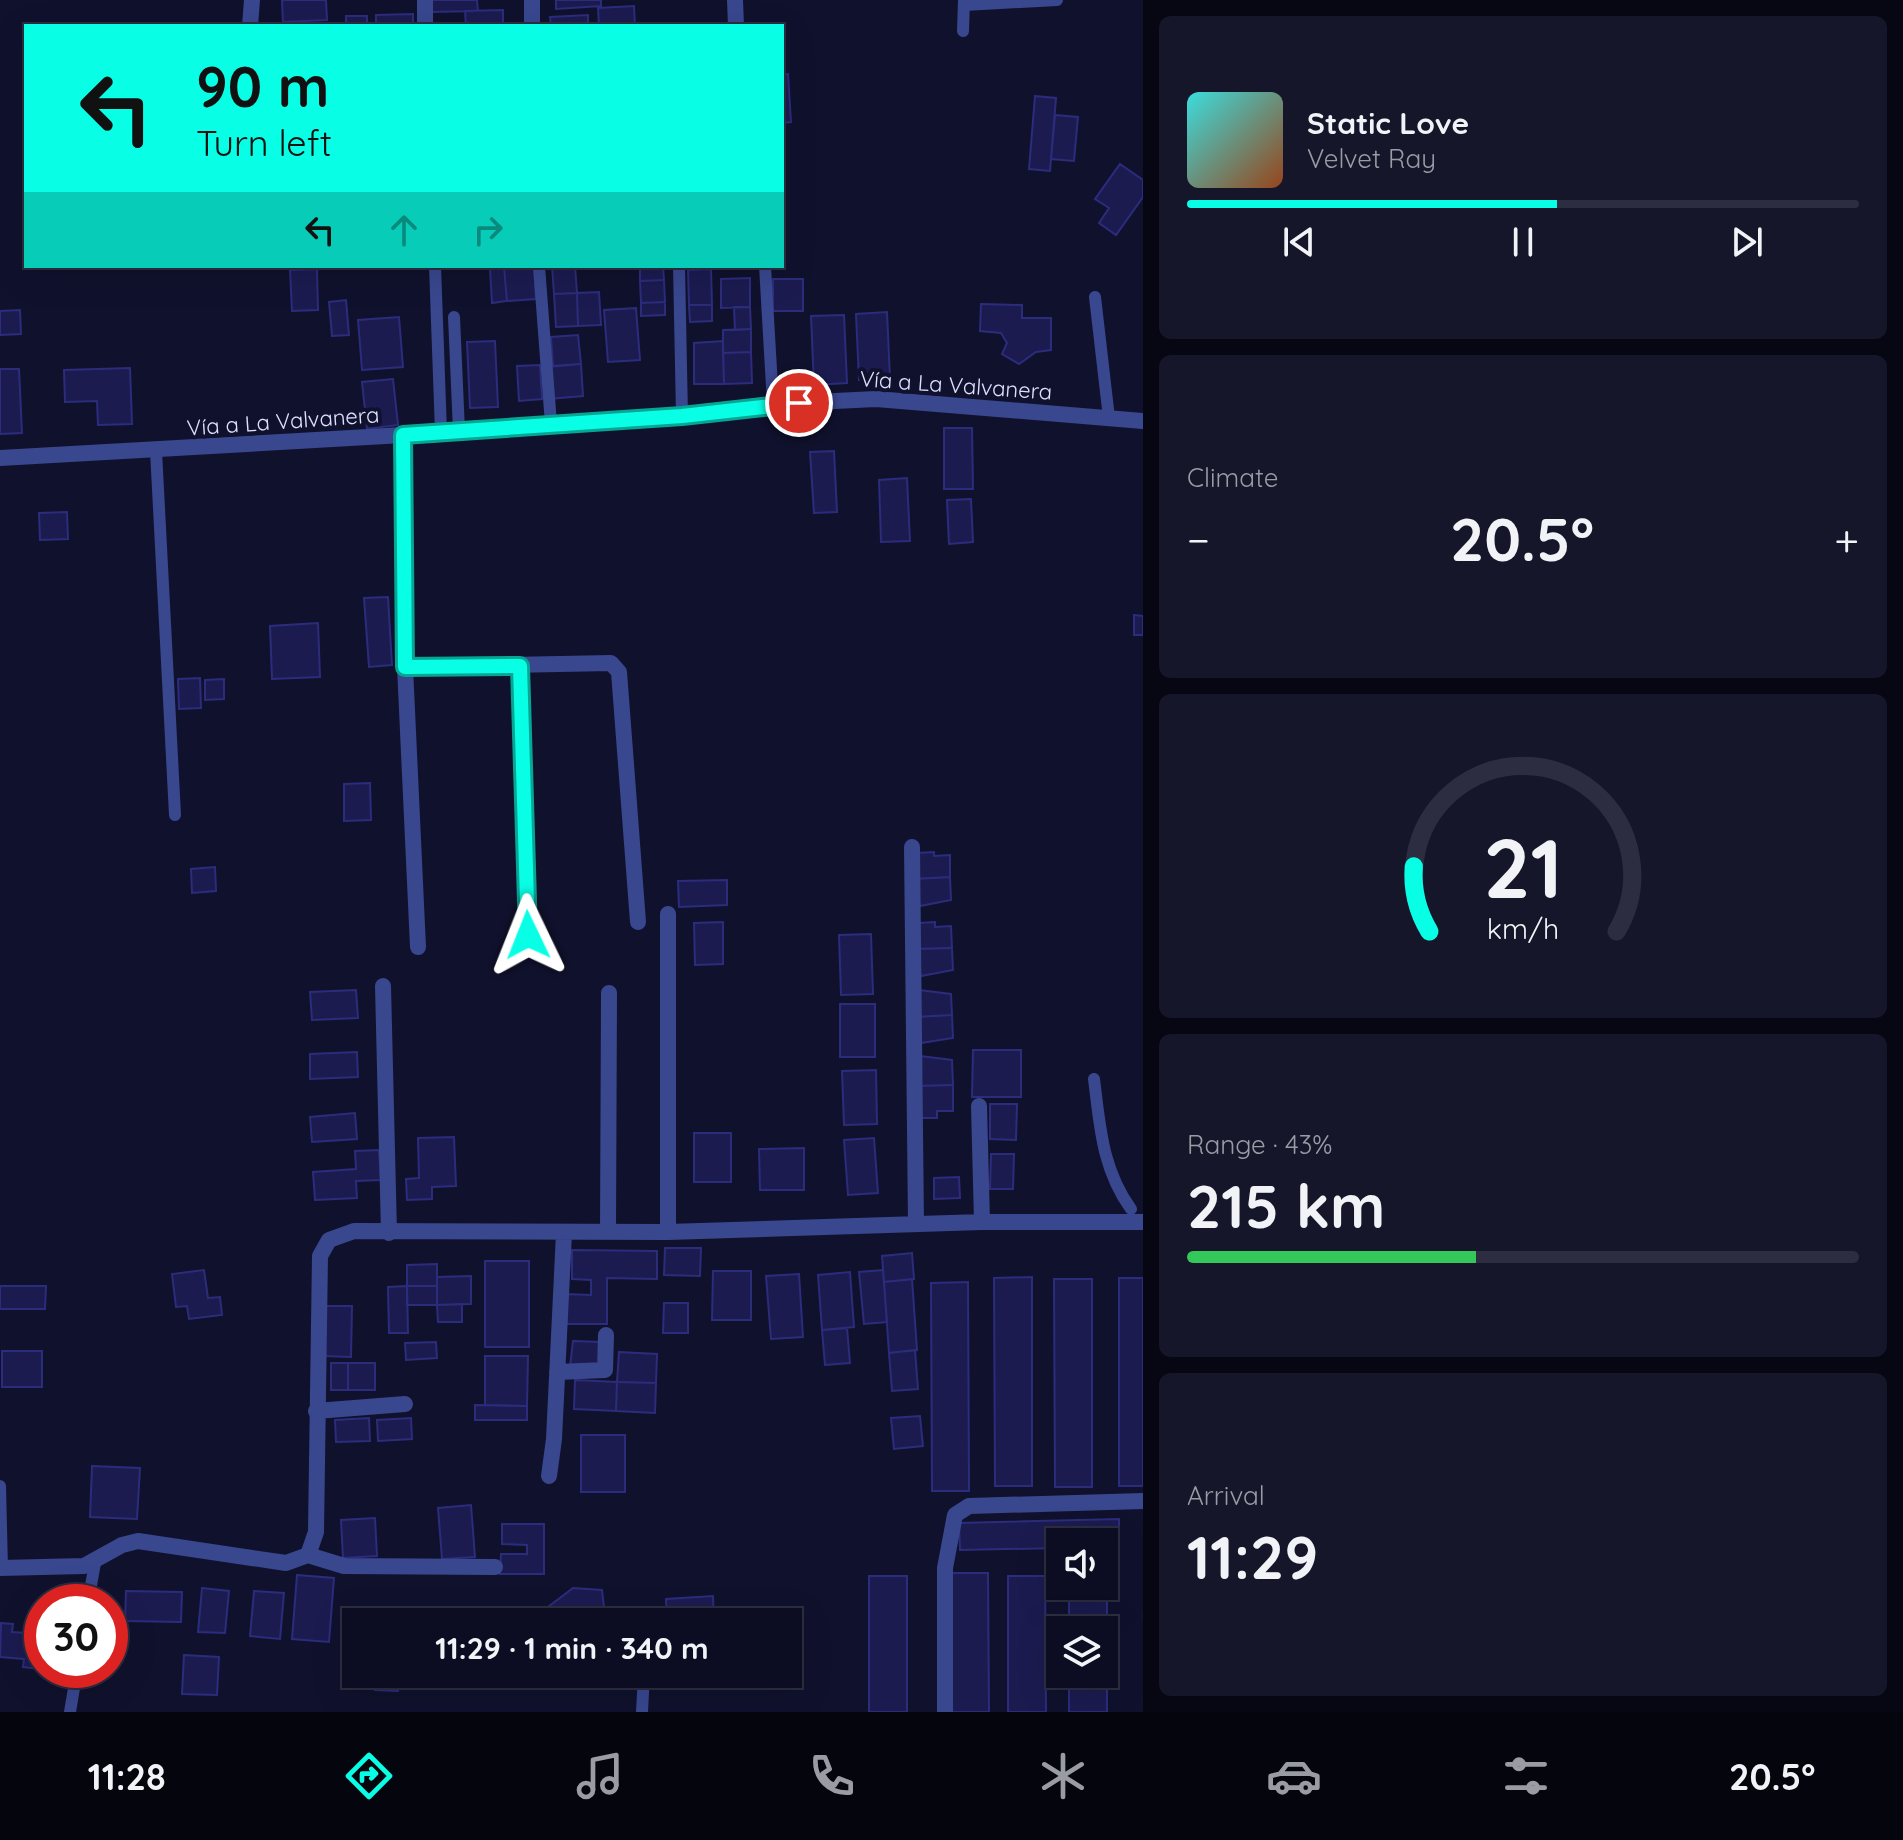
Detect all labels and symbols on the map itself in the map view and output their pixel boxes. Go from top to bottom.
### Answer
street label: Vía a La Valvanera [859,364,1053,406]
pin [765,369,833,437]
street label: Vía a La Valvanera [186,400,380,442]
position arrow [486,893,570,977]
speed limit sign: 30 [24,1584,128,1688]

